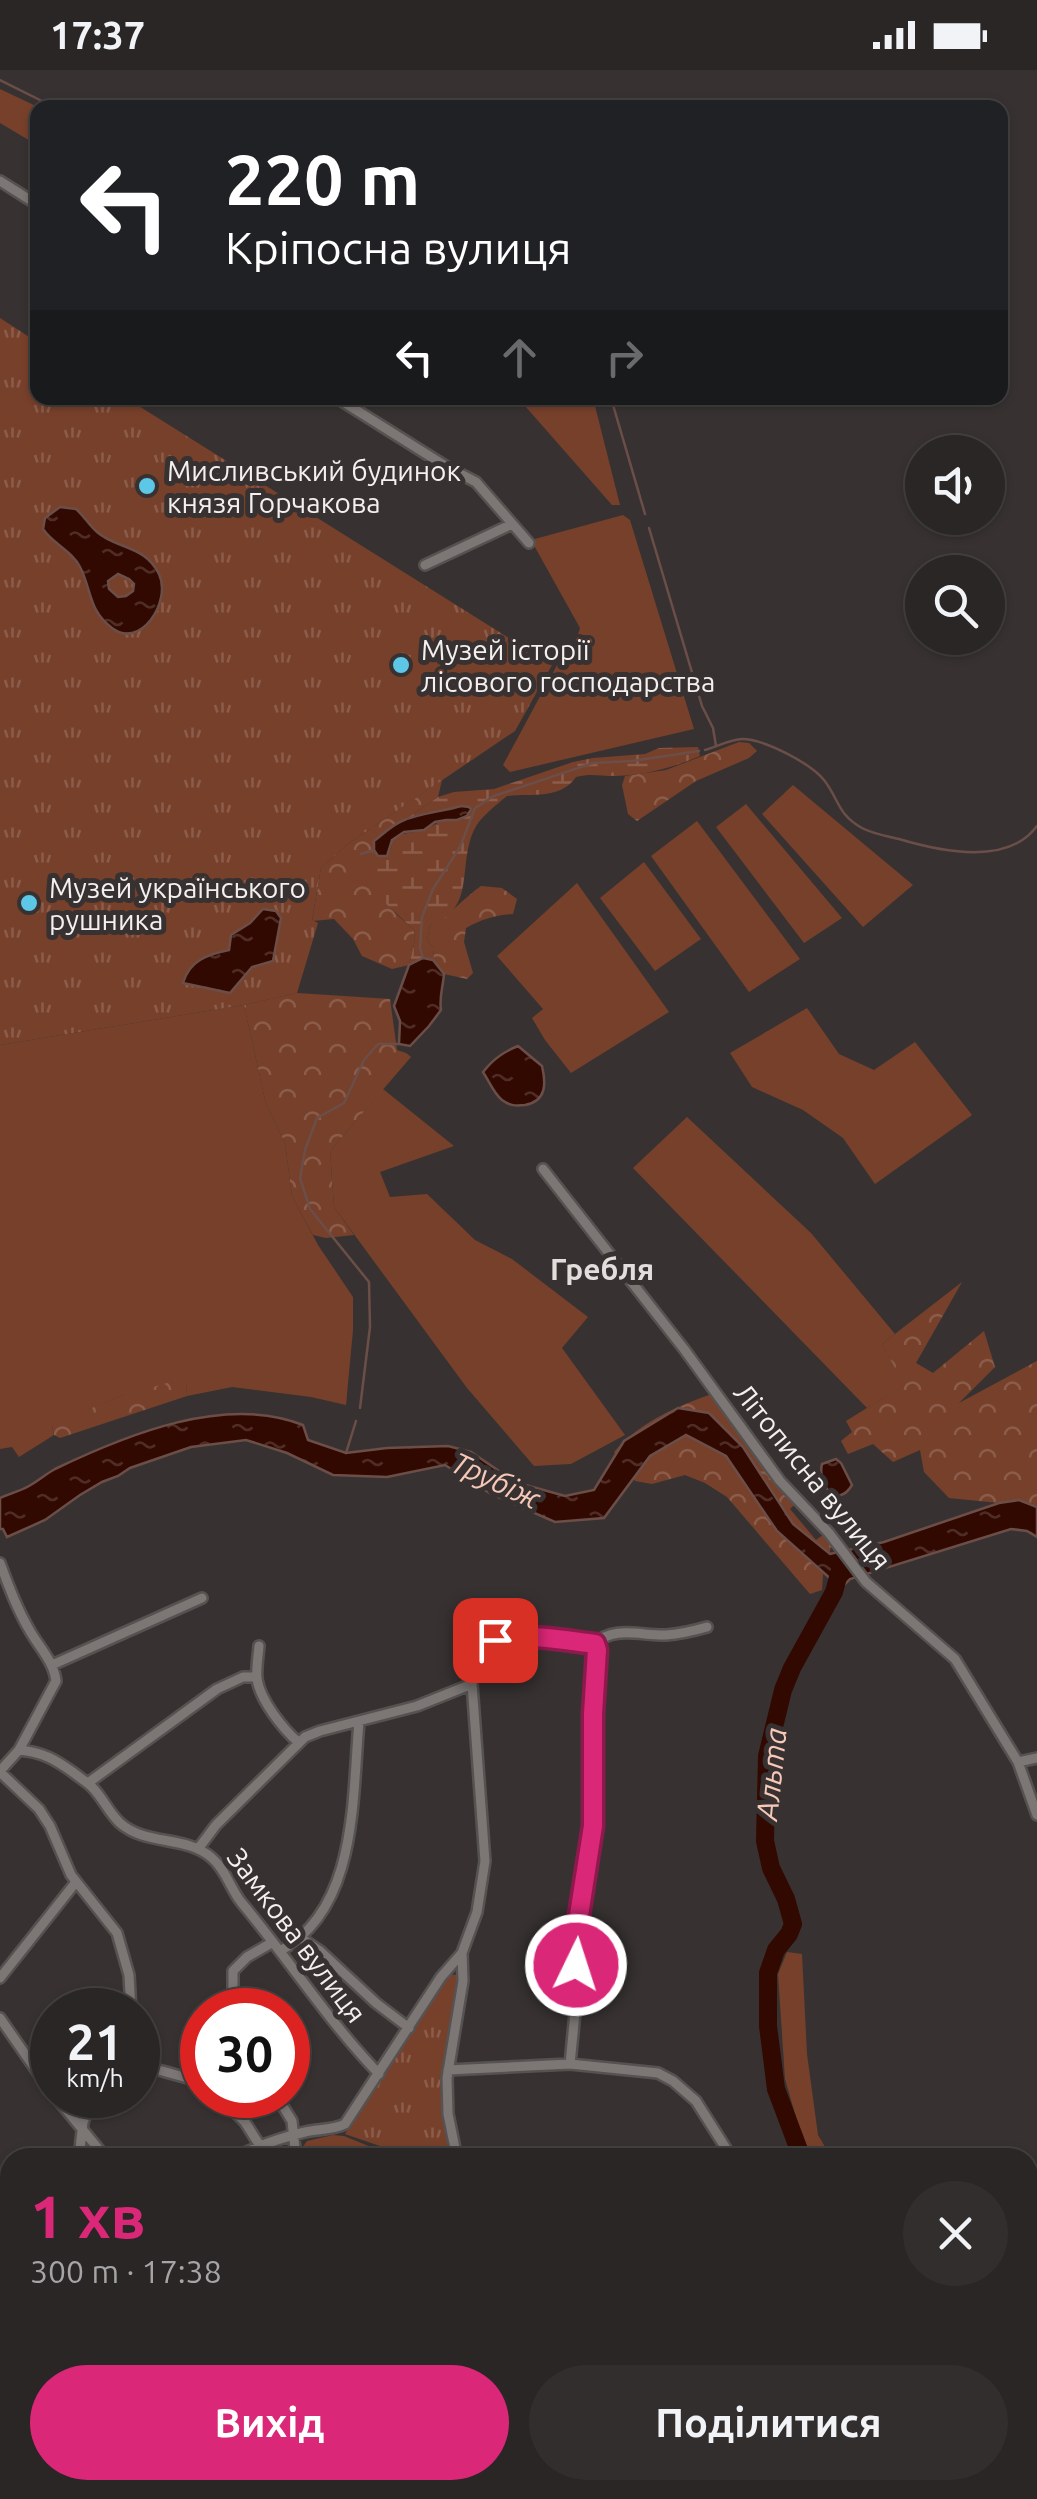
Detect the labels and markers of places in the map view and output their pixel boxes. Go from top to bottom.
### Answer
place label: Мисливський будинок князя Горчакова [167,455,461,518]
marker: Мисливський будинок князя Горчакова [136,475,158,497]
place label: Музей історії лісового господарства [421,634,715,697]
marker: Музей історії лісового господарства [390,654,412,676]
place label: Музей українського рушника [49,872,306,935]
marker: Музей українського рушника [18,892,40,914]
pin [453,1598,538,1683]

